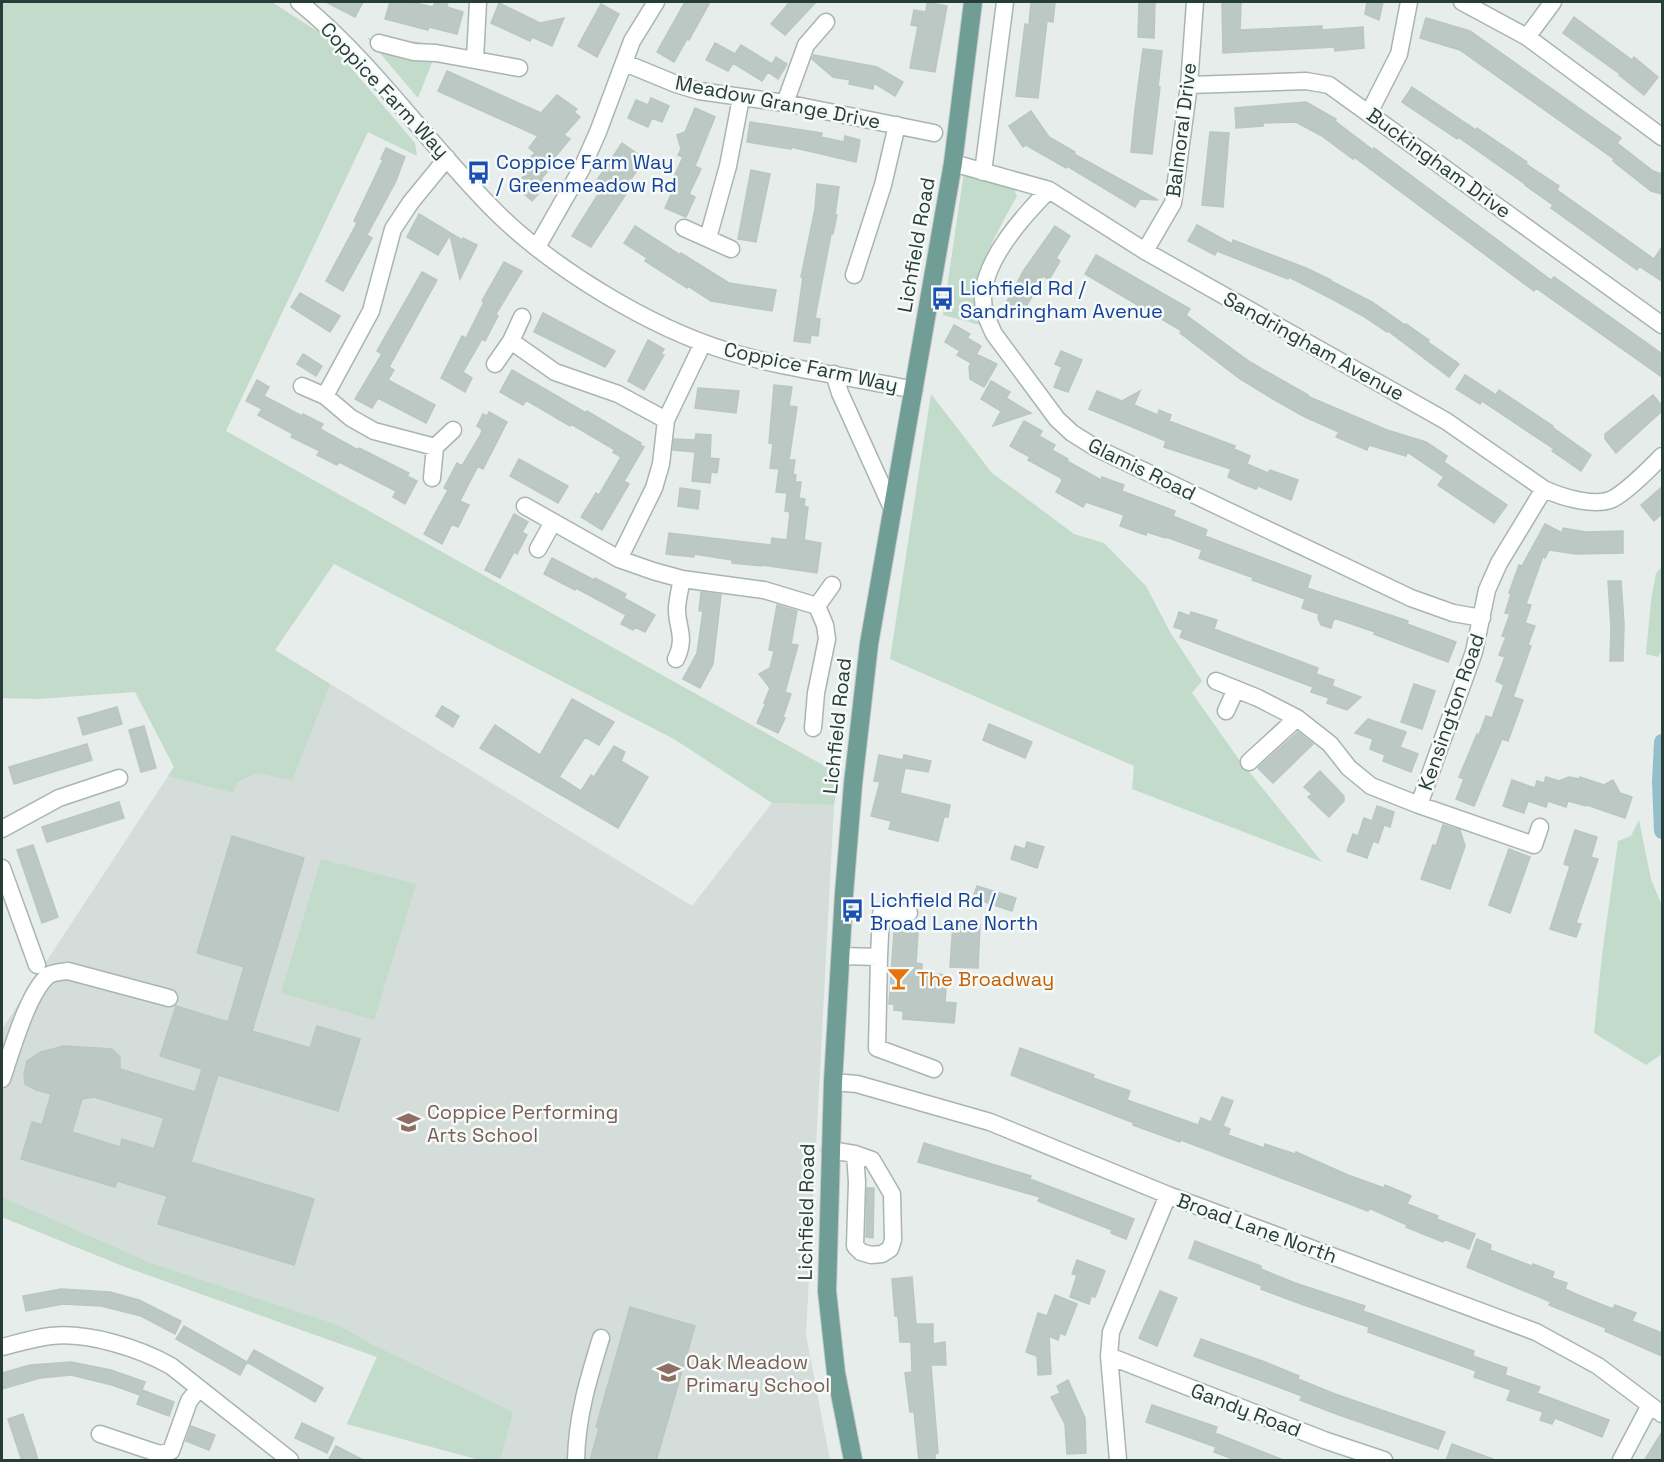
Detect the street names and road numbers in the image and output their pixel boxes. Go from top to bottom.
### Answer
street label: Coppice Farm Way [315,16,455,164]
street label: Balmoral Drive [1160,61,1202,199]
street label: Meadow Grange Drive [673,69,883,135]
street label: Buckingham Drive [1362,102,1516,224]
street label: Lichfield Road [891,175,941,315]
street label: Sandringham Avenue [1219,285,1409,407]
street label: Coppice Farm Way [721,336,901,398]
street label: Glamis Road [1084,432,1200,506]
street label: Kensington Road [1412,630,1490,794]
street label: Lichfield Road [817,657,857,795]
street label: Lichfield Road [792,1143,820,1281]
street label: Broad Lane North [1173,1187,1341,1269]
street label: Gandy Road [1187,1377,1305,1443]

